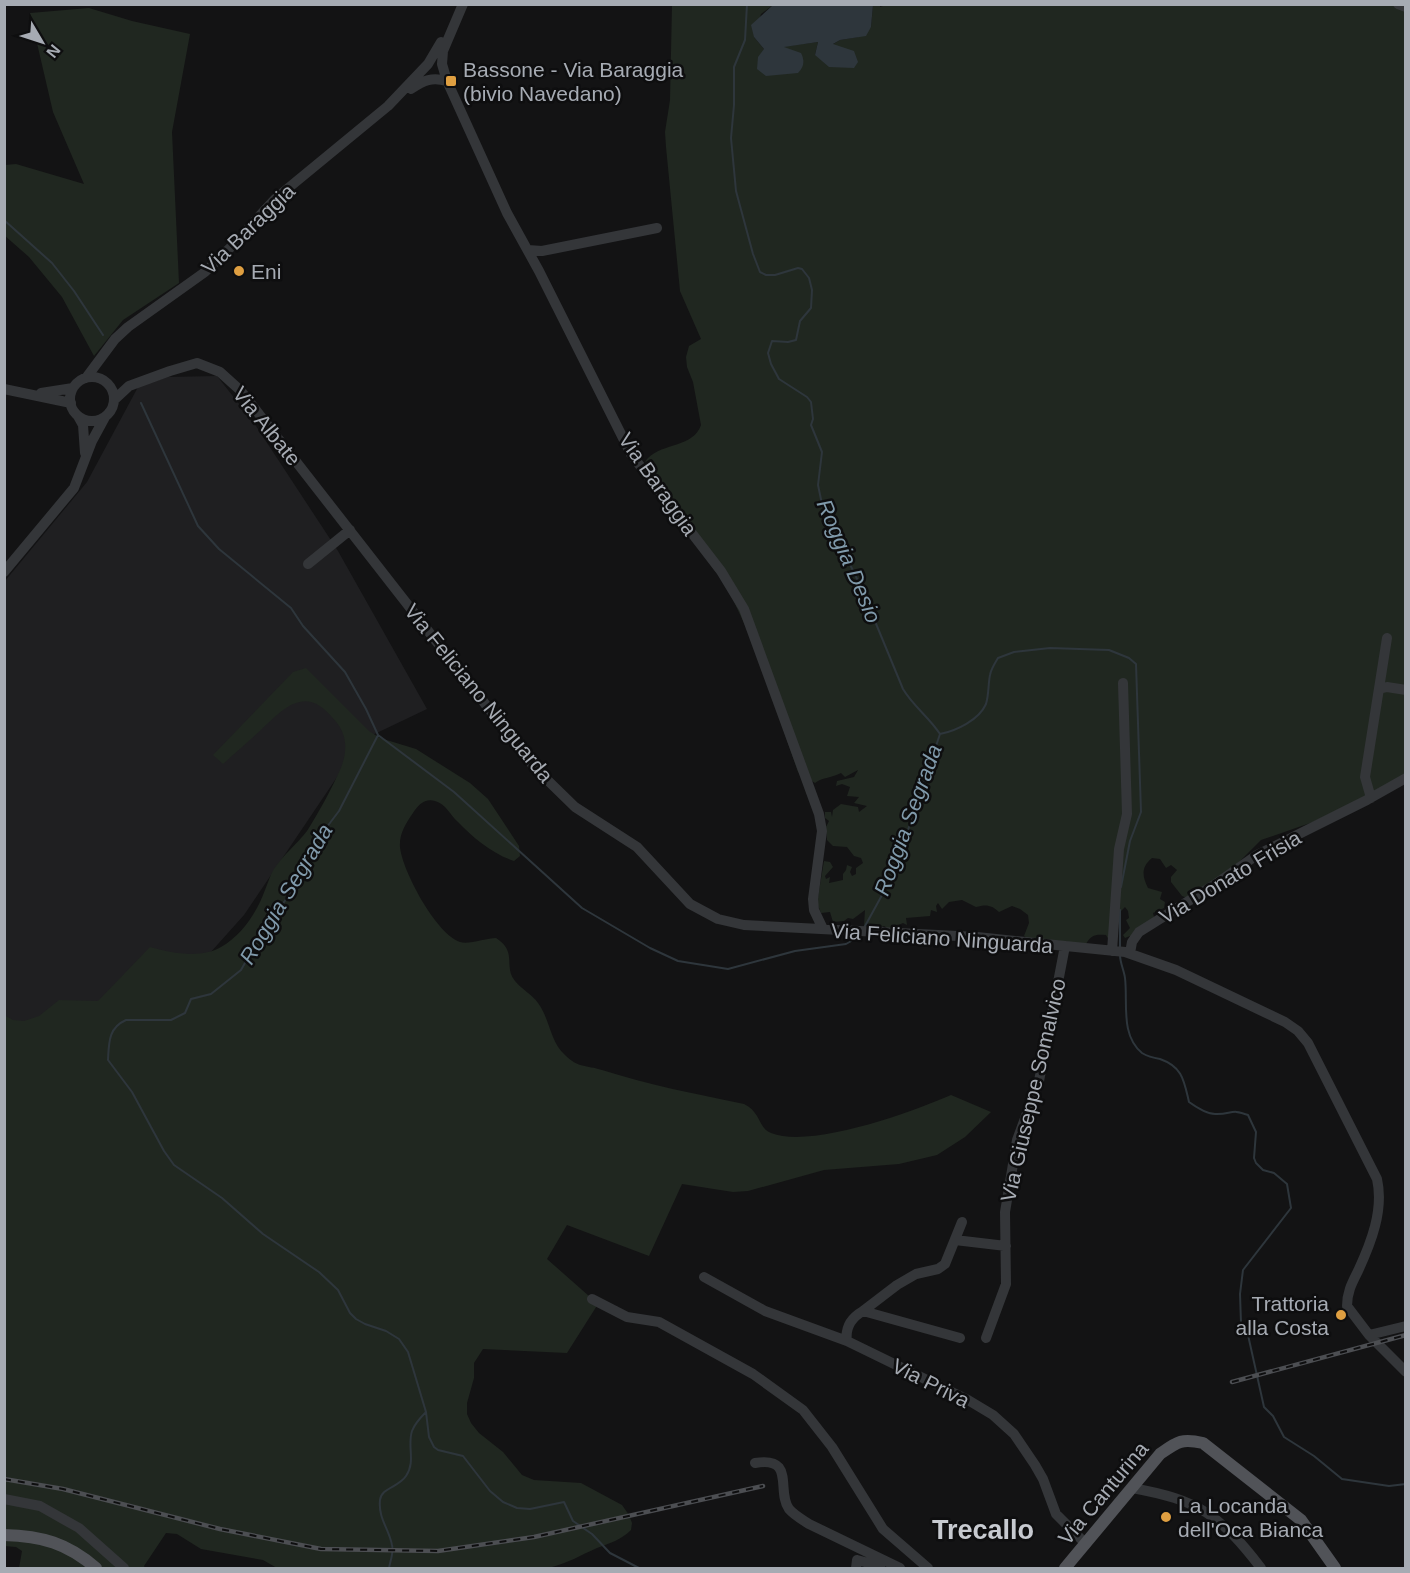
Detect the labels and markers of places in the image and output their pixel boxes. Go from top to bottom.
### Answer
place label: Bassone - Via Baraggia (bivio Navedano) [463,58,684,105]
marker: Bassone - Via Baraggia (bivio Navedano) [444,74,458,88]
place label: Eni [251,260,281,283]
marker: Eni [232,264,246,278]
place label: Trattoria alla Costa [1236,1292,1329,1339]
marker: Trattoria alla Costa [1334,1308,1348,1322]
place label: La Locanda dell'Oca Bianca [1178,1494,1324,1541]
marker: La Locanda dell'Oca Bianca [1159,1510,1173,1524]

